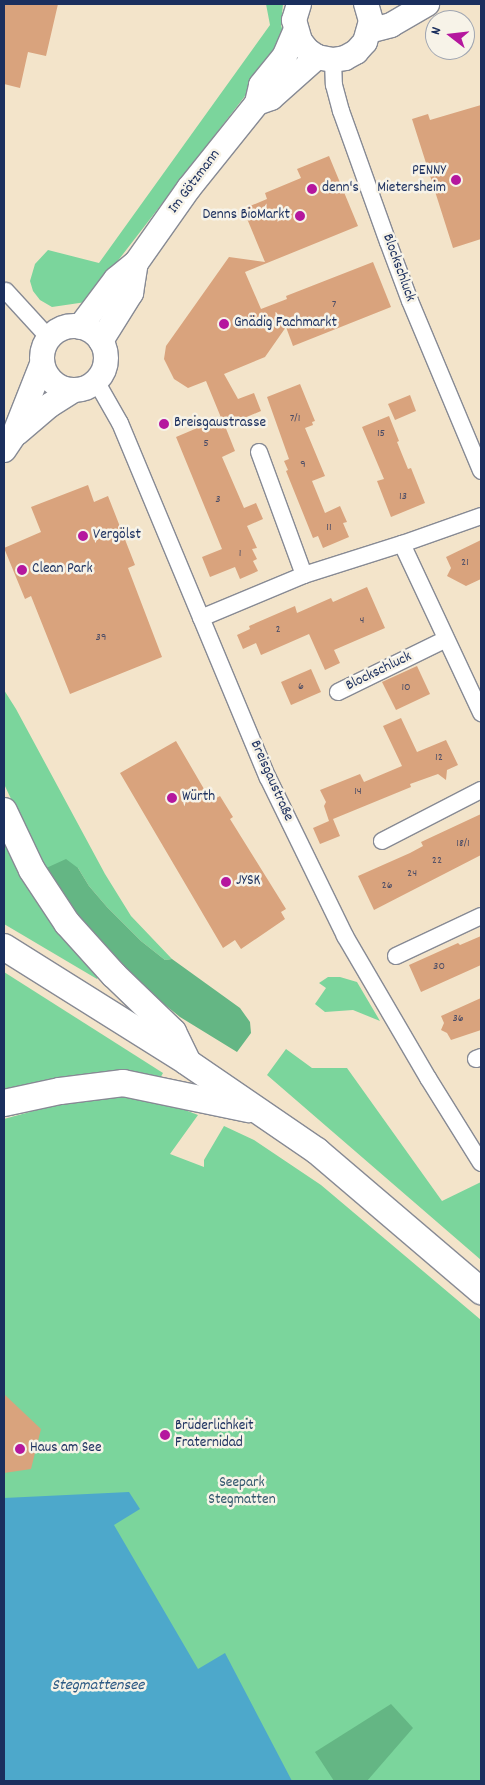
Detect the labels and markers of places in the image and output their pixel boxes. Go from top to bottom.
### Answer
place label: PENNY Mietersheim [377,162,446,197]
marker: PENNY Mietersheim [450,174,462,186]
place label: denn's [322,180,359,198]
marker: denn's [306,183,318,195]
place label: Denns BioMarkt [202,207,290,225]
marker: Denns BioMarkt [294,210,306,222]
place label: Gnädig Fachmarkt [234,315,337,333]
marker: Gnädig Fachmarkt [218,318,230,330]
place label: Breisgaustrasse [174,415,266,433]
marker: Breisgaustrasse [158,418,170,430]
place label: Vergölst [93,527,141,545]
marker: Vergölst [77,530,89,542]
place label: Clean Park [32,561,93,579]
marker: Clean Park [16,564,28,576]
place label: Würth [182,789,215,807]
marker: Würth [166,792,178,804]
place label: JYSK [236,873,260,891]
marker: JYSK [220,876,232,888]
place label: Brüderlichkeit Fraternidad [175,1417,254,1452]
marker: Brüderlichkeit Fraternidad [159,1429,171,1441]
place label: Haus am See [30,1440,102,1458]
marker: Haus am See [14,1443,26,1455]

